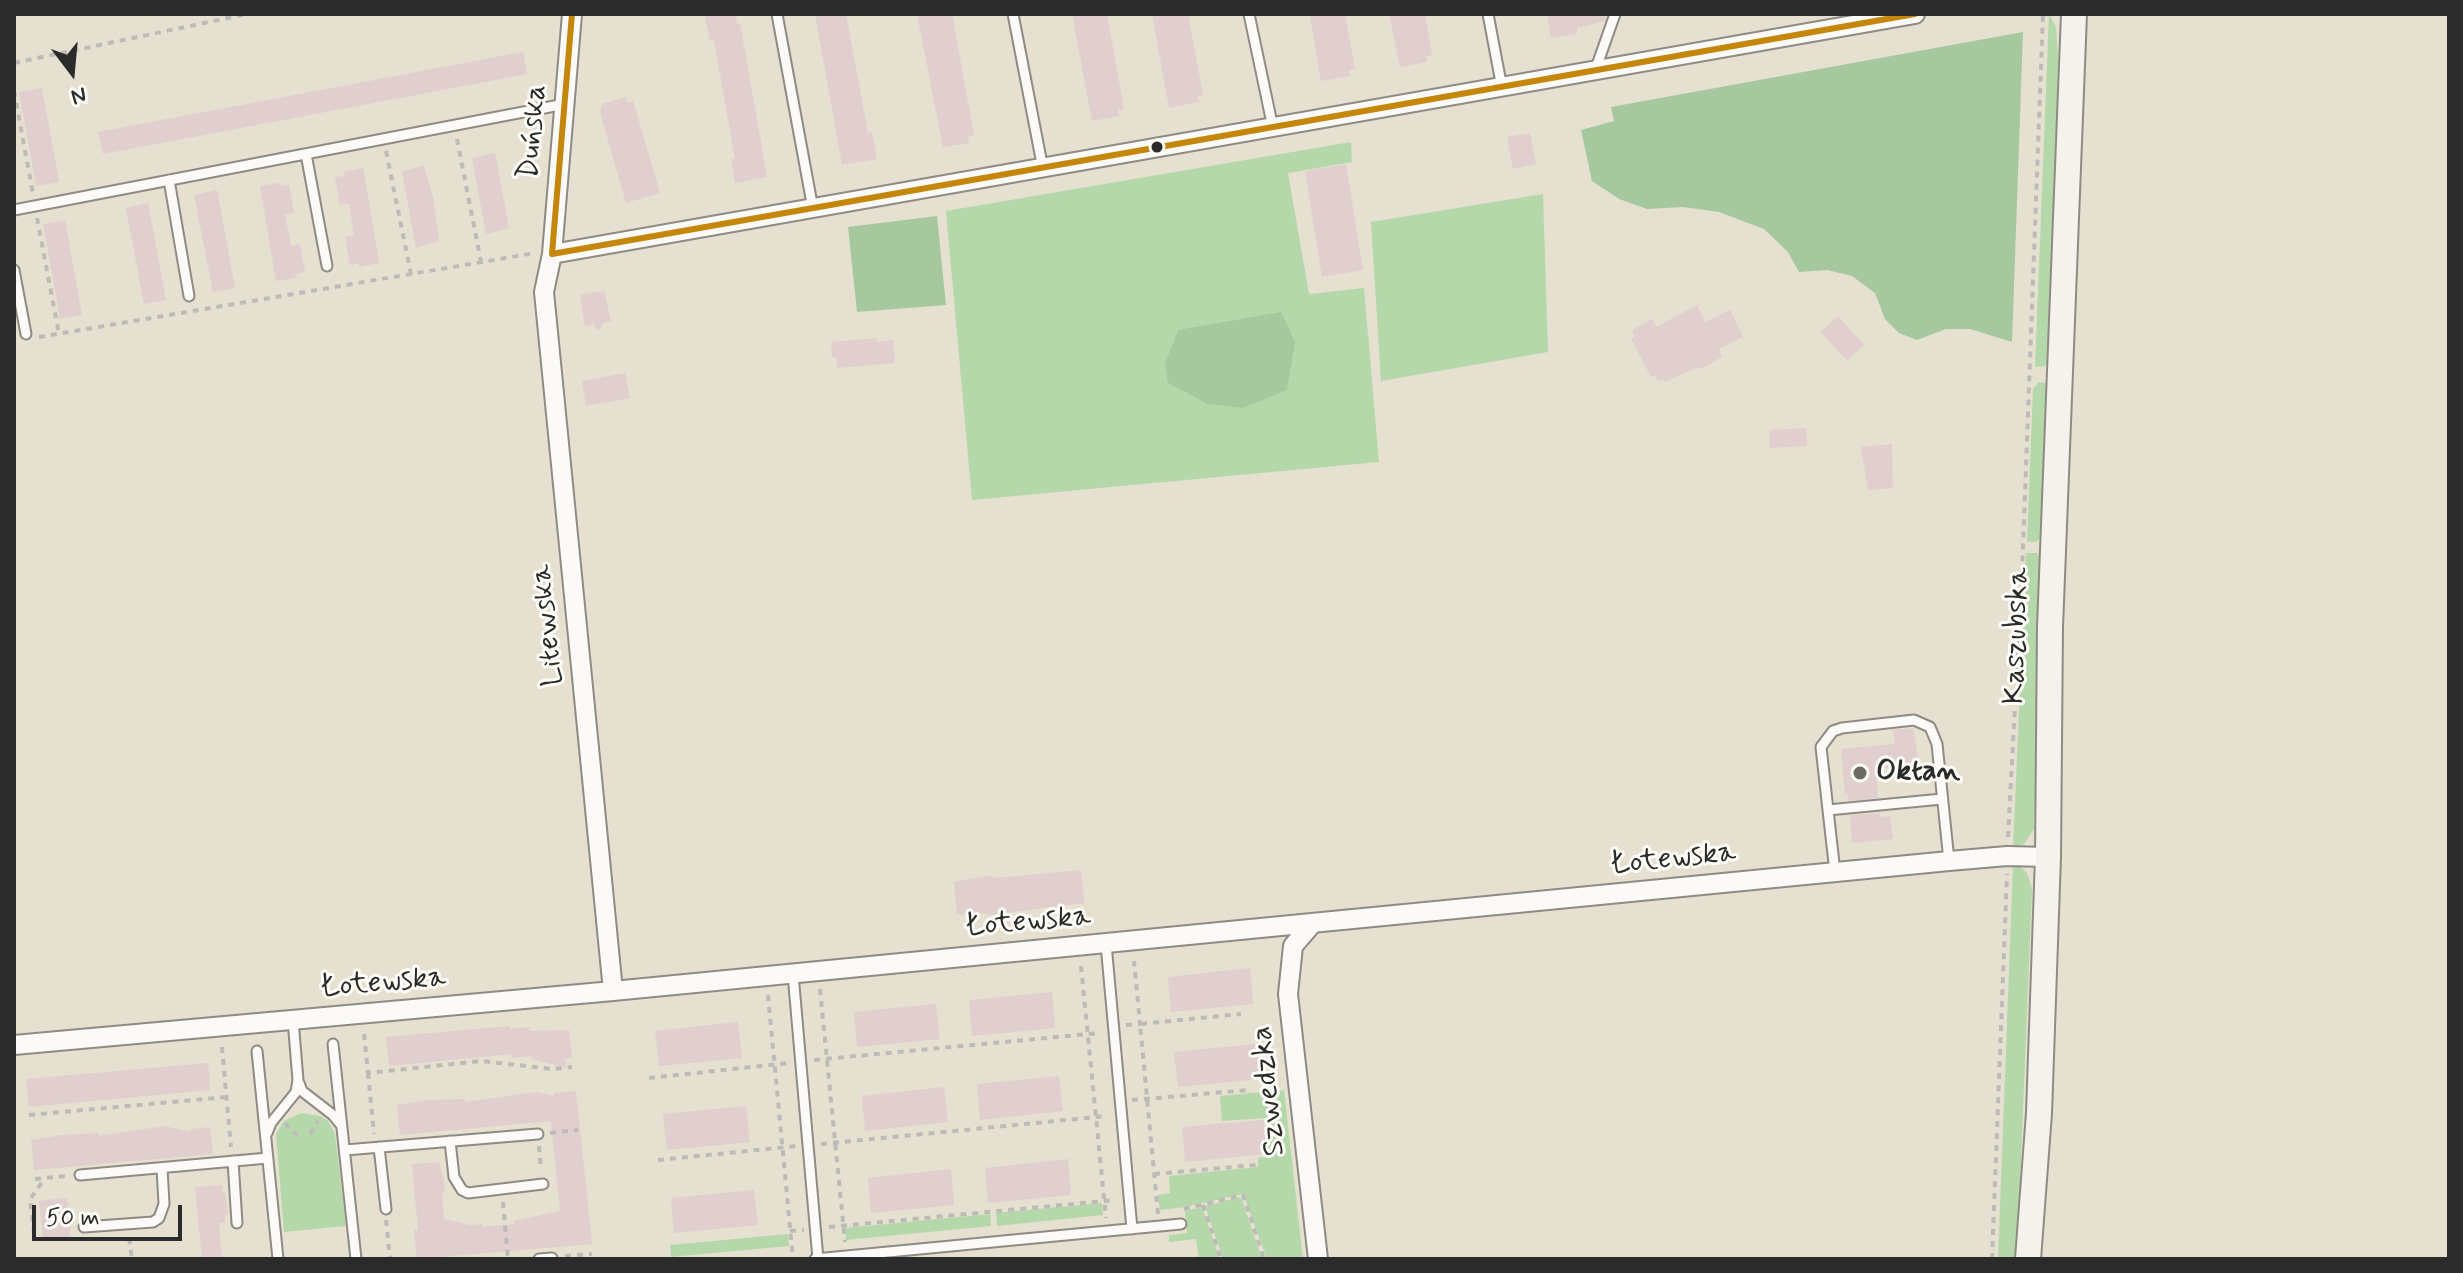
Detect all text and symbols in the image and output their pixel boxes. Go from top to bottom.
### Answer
north arrow [32,32,112,112]
text: N [68,80,90,111]
street label: Duńska [512,83,556,181]
unlabelled marker [1149,139,1165,155]
street label: Litewska [525,563,573,687]
street label: Kaszubska [1998,567,2038,705]
place label: Oktan [1876,755,1960,791]
marker: Oktan [1851,764,1869,782]
street label: Łotewska [1608,836,1738,884]
street label: Łotewska [964,900,1092,946]
street label: Łotewska [319,961,447,1007]
street label: Szwedzka [1245,1024,1295,1158]
scale bar [36,1189,186,1239]
text: 50 m [46,1203,100,1234]

